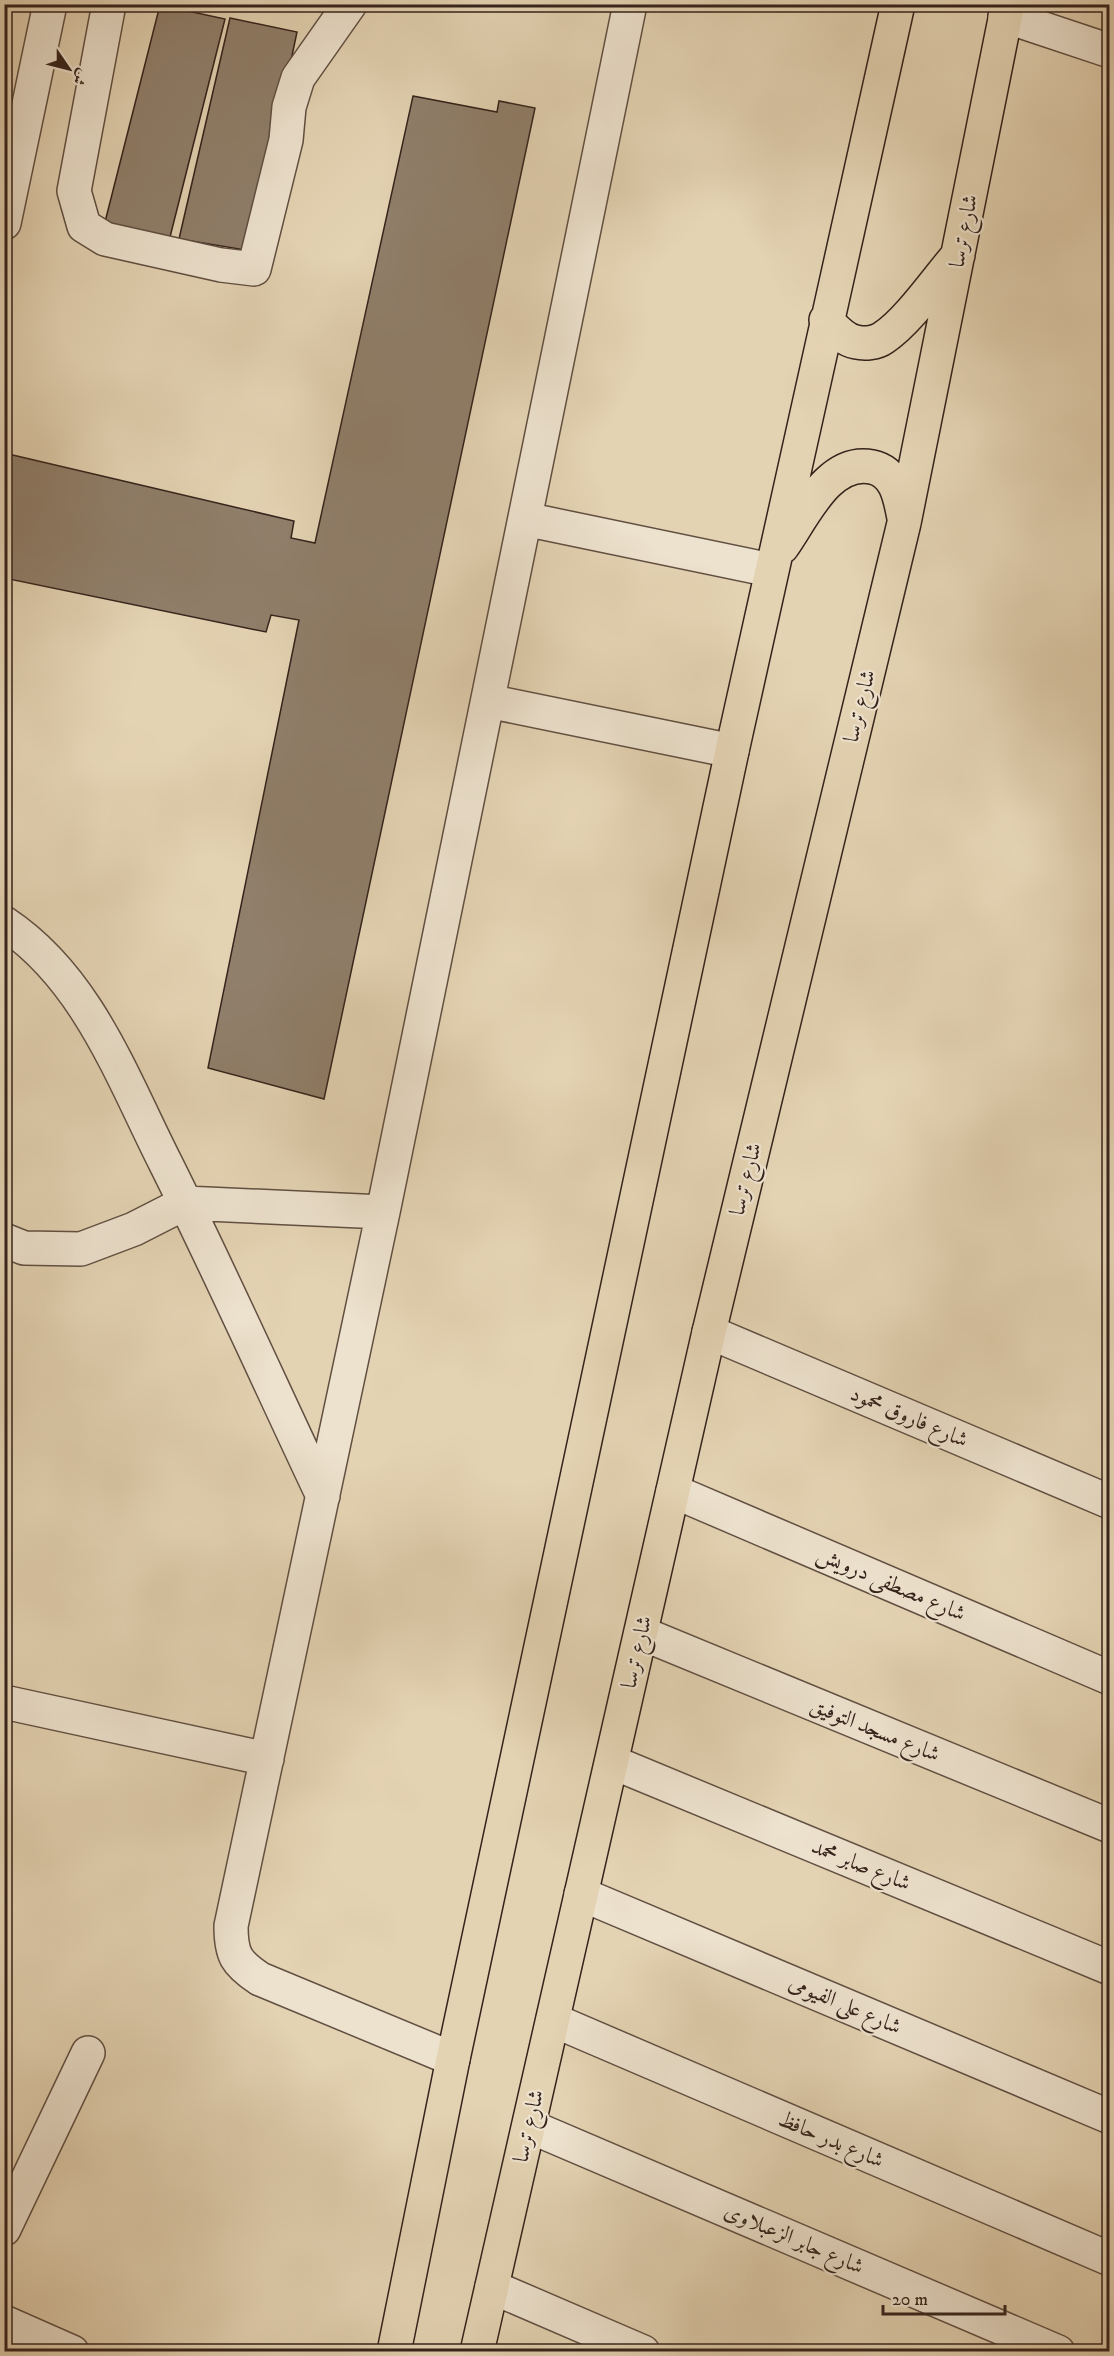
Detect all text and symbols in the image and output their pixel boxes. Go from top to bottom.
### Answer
north arrow [39,39,99,99]
text: ش [68,65,93,89]
street label: شارع ترسا [944,192,988,271]
street label: شارع ترسا [838,667,886,746]
street label: شارع ترسا [724,1140,772,1219]
street label: شارع فاروق محمود [844,1380,972,1458]
street label: شارع مصطفى درويش [811,1540,970,1631]
street label: شارع ترسا [616,1613,662,1692]
street label: شارع مسجد التوفيق [805,1692,944,1772]
street label: شارع صابر محمد [806,1833,915,1901]
street label: شارع على الفيومى [783,1969,905,2044]
street label: شارع ترسا [508,2087,554,2166]
street label: شارع بدر حافظ [773,2106,888,2178]
street label: شارع جابر الزعبلاوى [719,2197,868,2284]
scale bar [883,2278,1004,2316]
text: 20 m [892,2289,928,2311]

